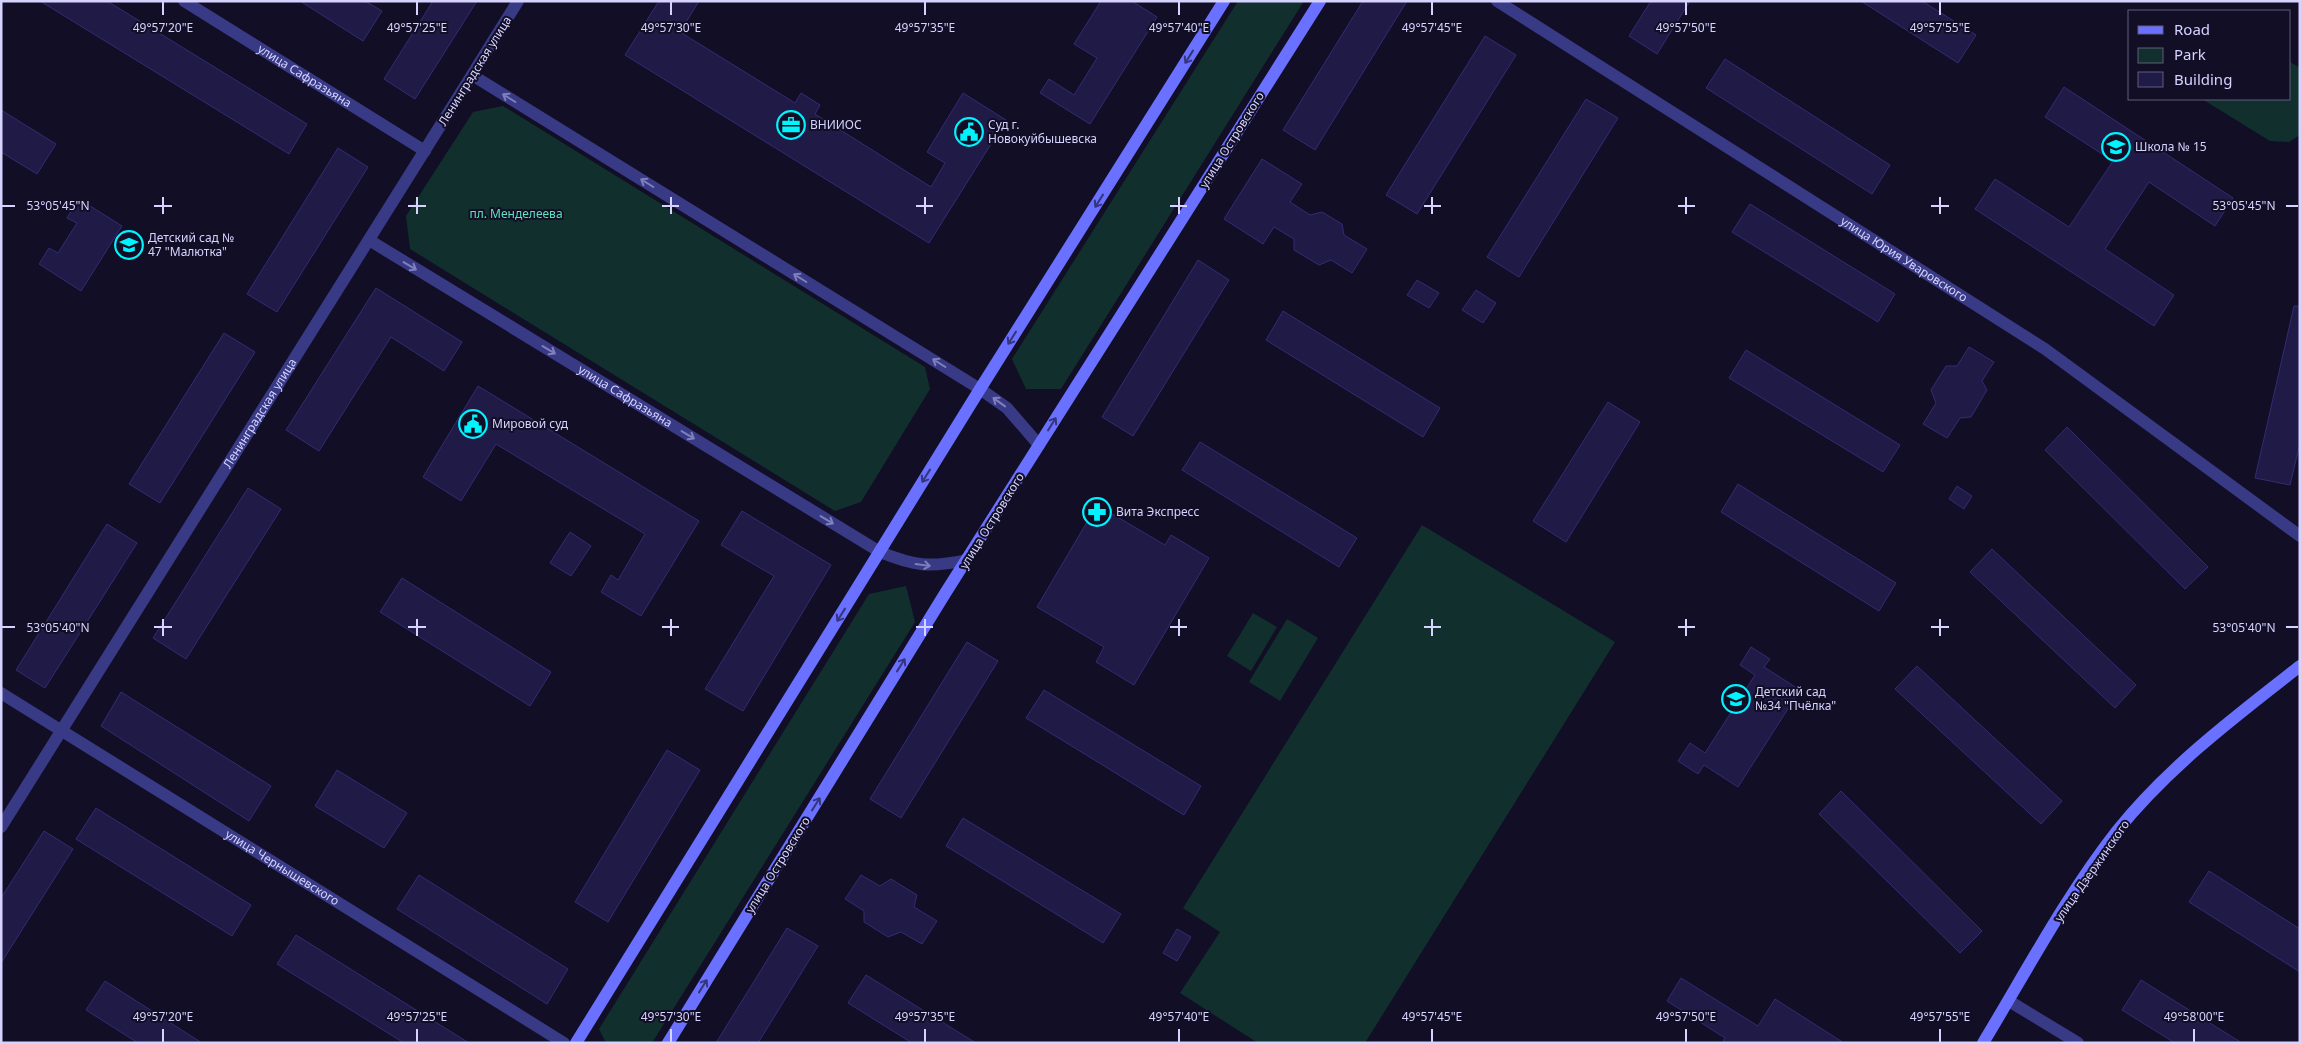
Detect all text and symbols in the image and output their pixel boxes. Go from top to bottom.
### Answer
legend [2128,10,2291,100]
street label: Ленинградская улица [434,13,515,129]
text: 49°57'20"E [133,19,193,36]
text: 49°57'25"E [387,19,447,36]
text: 49°57'30"E [641,19,701,36]
text: 49°57'35"E [895,19,955,36]
text: 49°57'40"E [1149,19,1209,36]
text: 49°57'45"E [1402,19,1462,36]
text: 49°57'50"E [1656,19,1716,36]
text: 49°57'55"E [1910,19,1970,36]
text: Road [2174,19,2210,39]
street label: улица Сафразьяна [255,40,355,111]
text: Park [2174,44,2206,64]
one-way arrow [1184,50,1194,64]
text: Building [2174,69,2232,89]
street label: улица Островского [1195,88,1268,191]
one-way arrow [502,92,516,103]
office icon: ВНИИОС [776,110,806,140]
place label: ВНИИОС [810,116,862,133]
place label: Суд г. Новокуйбышевска [988,116,1097,147]
public building icon: Суд г. Новокуйбышевска [954,117,984,147]
school or university icon: Школа № 15 [2101,132,2131,162]
place label: Школа № 15 [2135,138,2207,155]
one-way arrow [641,178,655,188]
one-way arrow [1094,193,1104,207]
text: 53°05'45"N [26,197,90,214]
text: 53°05'45"N [2212,197,2276,214]
park label: пл. Менделеева [469,205,563,222]
street label: улица Юрия Уваровского [1837,212,1971,306]
place label: Детский сад № 47 "Малютка" [148,229,234,260]
school or university icon: Детский сад № 47 "Малютка" [114,230,144,260]
one-way arrow [403,261,417,271]
one-way arrow [794,272,808,282]
one-way arrow [1007,331,1017,345]
one-way arrow [542,346,556,356]
street label: Ленинградская улица [219,355,300,471]
one-way arrow [932,358,946,368]
street label: улица Сафразьяна [575,361,676,431]
one-way arrow [992,397,1006,407]
public building icon: Мировой суд [458,409,488,439]
place label: Мировой суд [492,415,569,432]
one-way arrow [1048,417,1058,431]
one-way arrow [680,430,694,440]
one-way arrow [921,469,931,483]
street label: улица Островского [955,469,1028,572]
pharmacy icon: Вита Экспресс [1082,497,1112,527]
place label: Вита Экспресс [1116,503,1199,520]
one-way arrow [819,515,833,525]
one-way arrow [914,560,930,570]
one-way arrow [836,607,846,621]
text: 53°05'40"N [26,619,90,636]
text: 53°05'40"N [2212,619,2276,636]
one-way arrow [897,659,907,673]
place label: Детский сад №34 "Пчёлка" [1755,683,1836,714]
school or university icon: Детский сад №34 "Пчёлка" [1721,684,1751,714]
one-way arrow [811,797,821,811]
street label: улица Островского [741,813,814,916]
street label: улица Дзержинского [2050,816,2133,925]
street label: улица Чернышевского [222,825,343,909]
one-way arrow [698,980,708,994]
text: 49°57'20"E [133,1008,193,1025]
text: 49°57'25"E [387,1008,447,1025]
text: 49°57'30"E [641,1008,701,1025]
text: 49°57'35"E [895,1008,955,1025]
text: 49°57'40"E [1149,1008,1209,1025]
text: 49°57'45"E [1402,1008,1462,1025]
text: 49°57'50"E [1656,1008,1716,1025]
text: 49°57'55"E [1910,1008,1970,1025]
text: 49°58'00"E [2164,1008,2224,1025]

